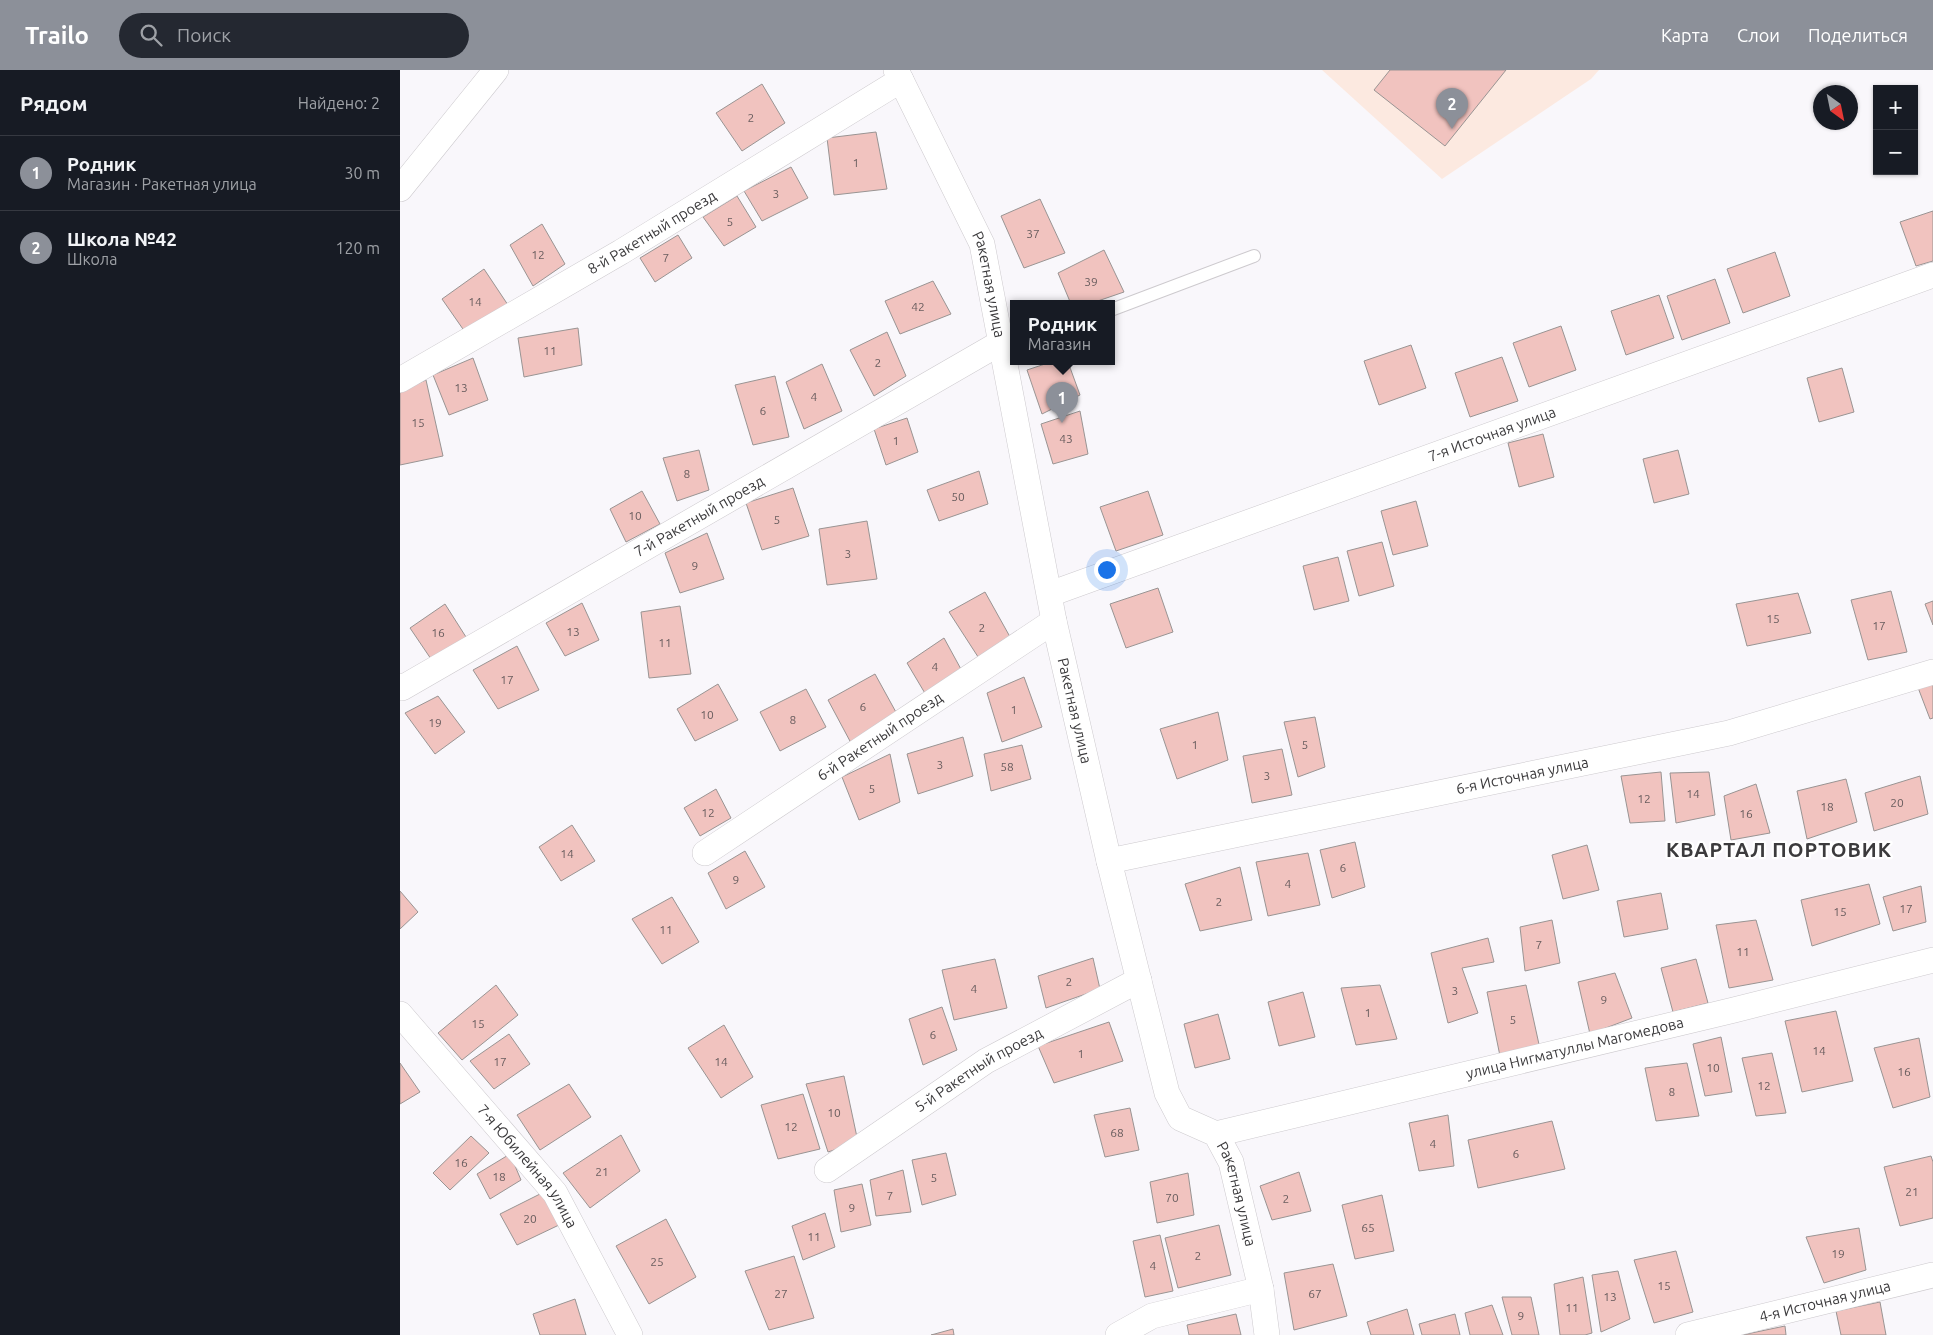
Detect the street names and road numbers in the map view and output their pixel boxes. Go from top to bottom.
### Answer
street label: 8-й Ракетный проезд [585,187,719,277]
street label: Ракетная улица [969,228,1009,339]
street label: 7-я Источная улица [1426,403,1558,465]
street label: 7-й Ракетный проезд [631,472,767,560]
street label: Ракетная улица [1055,656,1095,765]
street label: 6-й Ракетный проезд [814,688,946,784]
street label: 6-я Источная улица [1455,753,1590,797]
street label: улица Нигматуллы Магомедова [1464,1013,1685,1082]
street label: 5-й Ракетный проезд [911,1024,1045,1115]
street label: 7-я Юбилейная улица [474,1101,581,1231]
street label: Ракетная улица [1214,1139,1260,1248]
street label: 4-я Источная улица [1757,1277,1892,1325]

